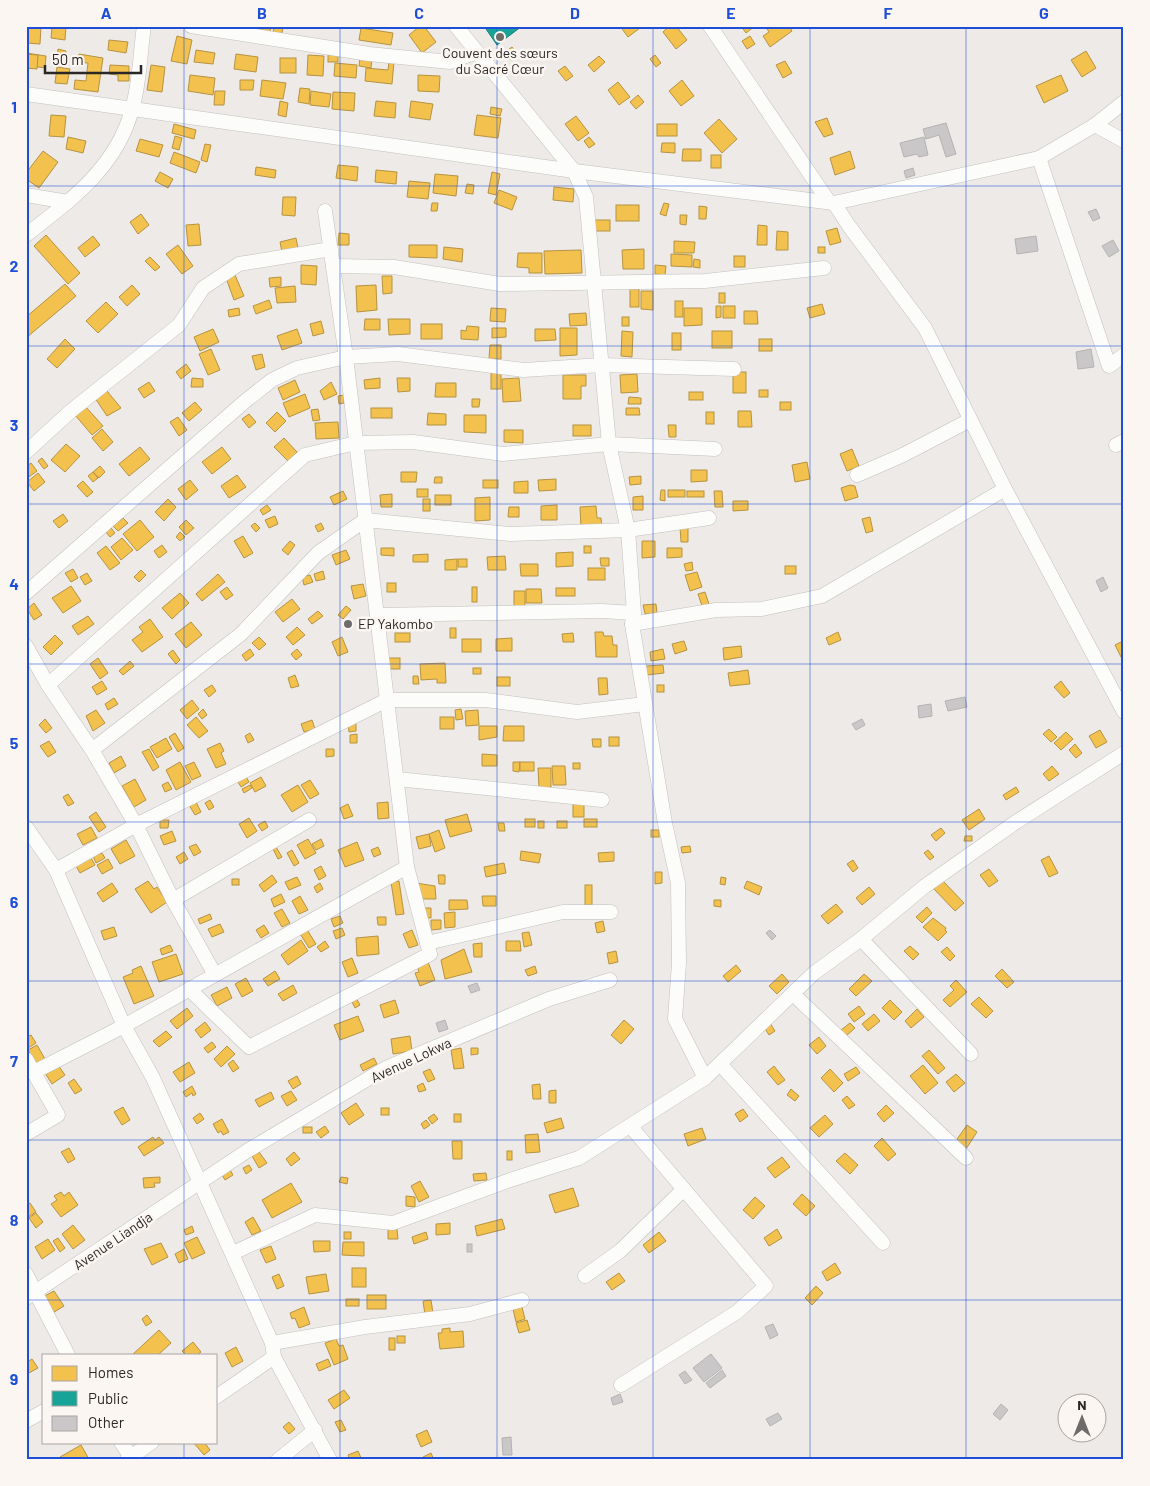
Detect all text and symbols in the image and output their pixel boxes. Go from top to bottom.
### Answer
text: A [101,3,112,22]
text: B [257,3,267,22]
text: C [414,3,424,22]
text: D [570,3,580,22]
text: E [726,3,736,22]
text: F [884,3,893,22]
text: G [1039,3,1049,22]
marker: Couvent des sœurs du Sacré Cœur [494,31,506,43]
scale bar [45,42,141,74]
place label: Couvent des sœurs du Sacré Cœur [442,44,558,77]
text: 50 m [52,50,84,68]
text: 1 [11,97,17,116]
text: 2 [10,256,19,275]
text: 3 [10,415,18,434]
text: 4 [9,574,19,593]
place label: EP Yakombo [358,615,433,632]
marker: EP Yakombo [342,618,354,630]
text: 5 [10,733,19,752]
text: 6 [10,892,19,911]
street label: Avenue Lokwa [368,1033,454,1086]
text: 7 [10,1051,18,1070]
street label: Avenue Liandja [70,1208,155,1273]
text: 8 [10,1210,19,1229]
legend [42,1354,218,1444]
text: Homes [88,1363,133,1381]
text: 9 [10,1369,18,1388]
text: Public [88,1389,128,1407]
north arrow [1058,1394,1108,1444]
text: N [1077,1396,1087,1413]
text: Other [88,1413,125,1431]

